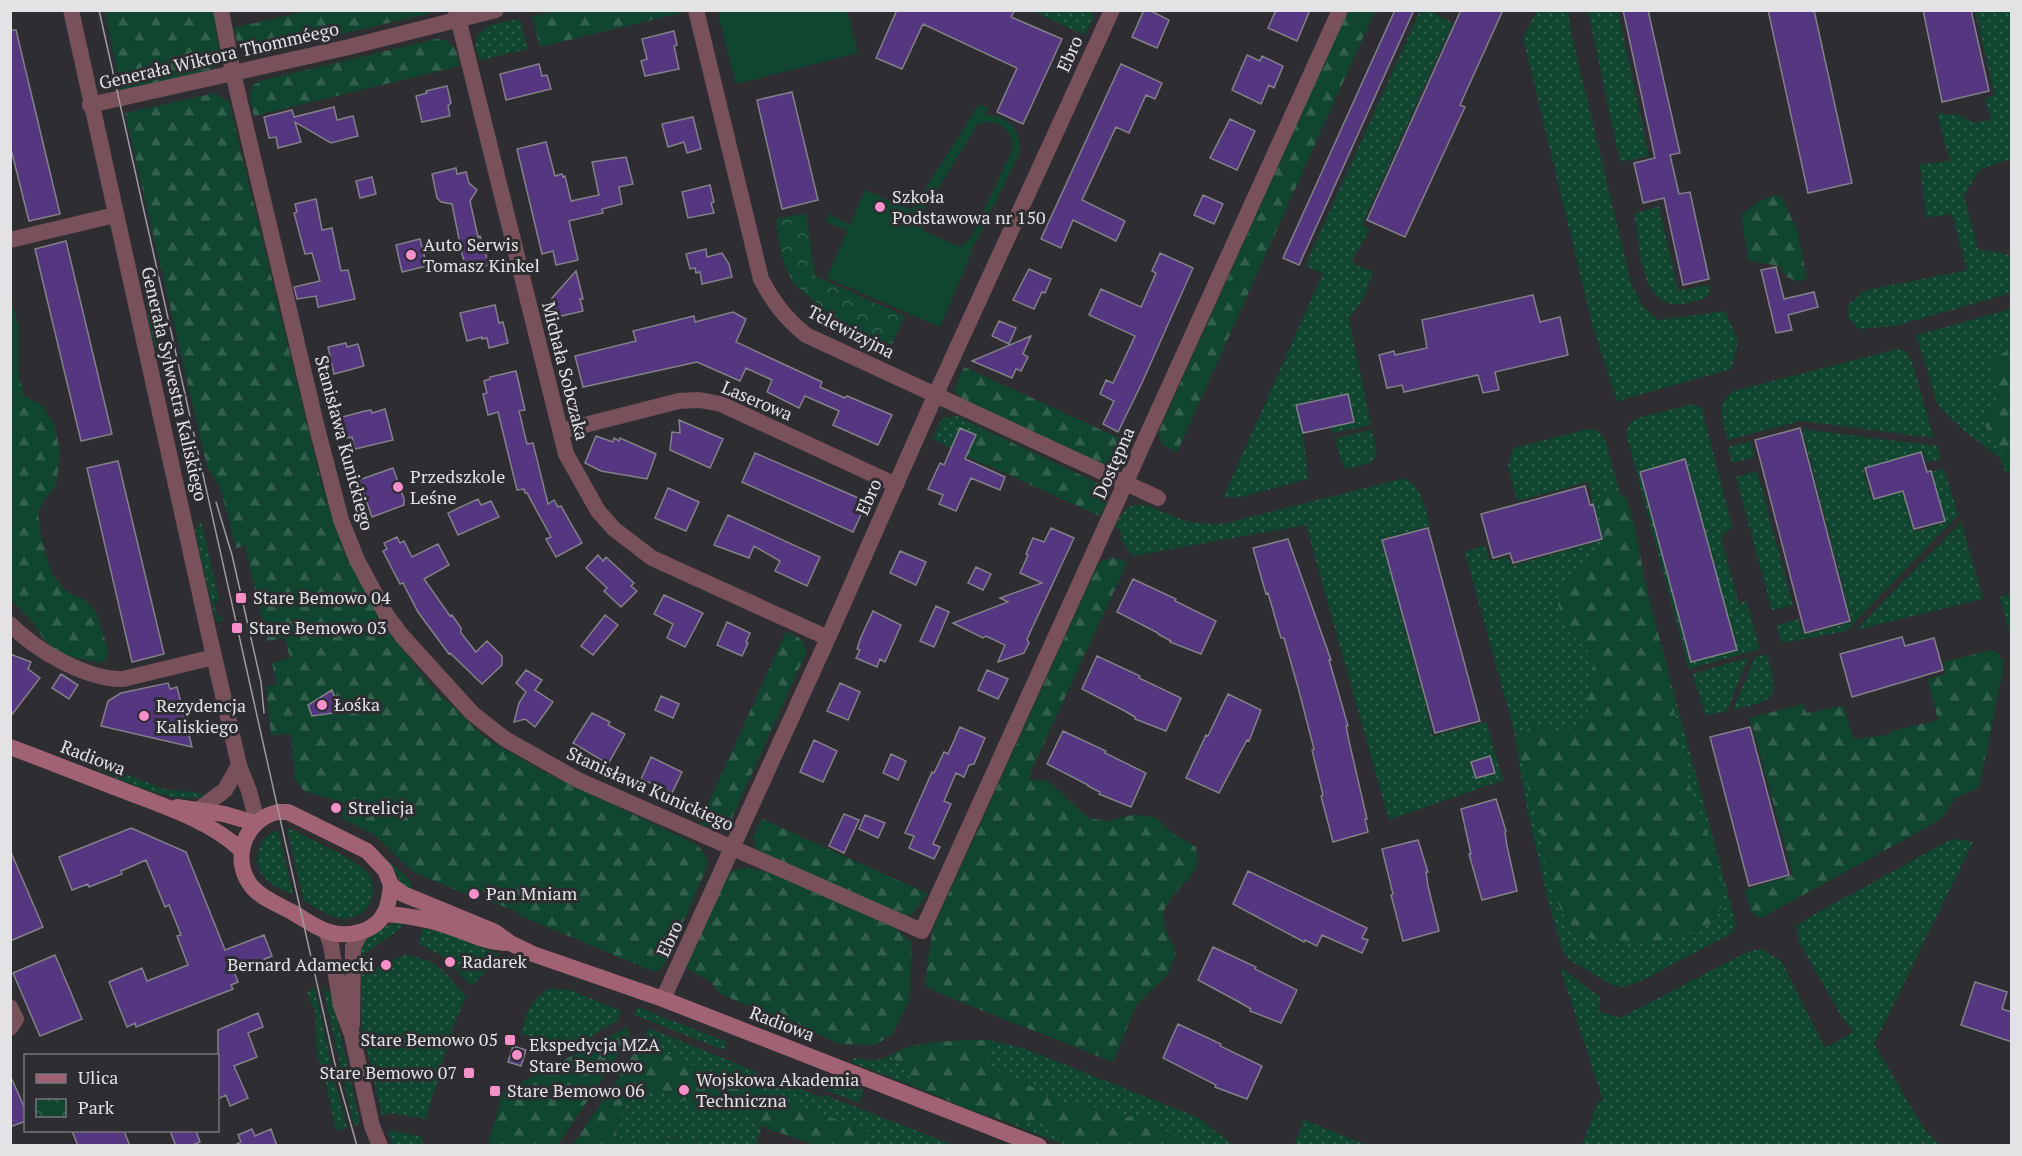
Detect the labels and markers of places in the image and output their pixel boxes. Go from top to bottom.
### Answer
place label: Szkoła Podstawowa nr 150 [892,184,1046,229]
marker: Szkoła Podstawowa nr 150 [873,200,887,214]
place label: Auto Serwis Tomasz Kinkel [423,232,540,277]
marker: Auto Serwis Tomasz Kinkel [404,248,418,262]
place label: Przedszkole Leśne [410,464,505,509]
marker: Przedszkole Leśne [391,480,405,494]
place label: Stare Bemowo 04 [253,585,391,609]
marker: Stare Bemowo 04 [234,591,248,605]
place label: Stare Bemowo 03 [249,615,387,639]
marker: Stare Bemowo 03 [230,621,244,635]
place label: Łośka [334,692,380,716]
place label: Rezydencja Kaliskiego [156,693,246,738]
marker: Łośka [315,698,329,712]
marker: Rezydencja Kaliskiego [137,709,151,723]
place label: Strelicja [348,795,414,819]
marker: Strelicja [329,801,343,815]
place label: Pan Mniam [486,881,578,905]
marker: Pan Mniam [467,887,481,901]
place label: Radarek [462,949,528,973]
place label: Bernard Adamecki [227,952,374,976]
marker: Radarek [443,955,457,969]
marker: Bernard Adamecki [379,958,393,972]
place label: Stare Bemowo 05 [360,1027,498,1051]
place label: Ekspedycja MZA Stare Bemowo [529,1032,661,1077]
marker: Stare Bemowo 05 [503,1033,517,1047]
marker: Ekspedycja MZA Stare Bemowo [510,1048,524,1062]
place label: Stare Bemowo 07 [319,1060,457,1084]
marker: Stare Bemowo 07 [462,1066,476,1080]
place label: Wojskowa Akademia Techniczna [696,1067,859,1112]
place label: Stare Bemowo 06 [507,1078,645,1102]
marker: Wojskowa Akademia Techniczna [677,1083,691,1097]
marker: Stare Bemowo 06 [488,1084,502,1098]

